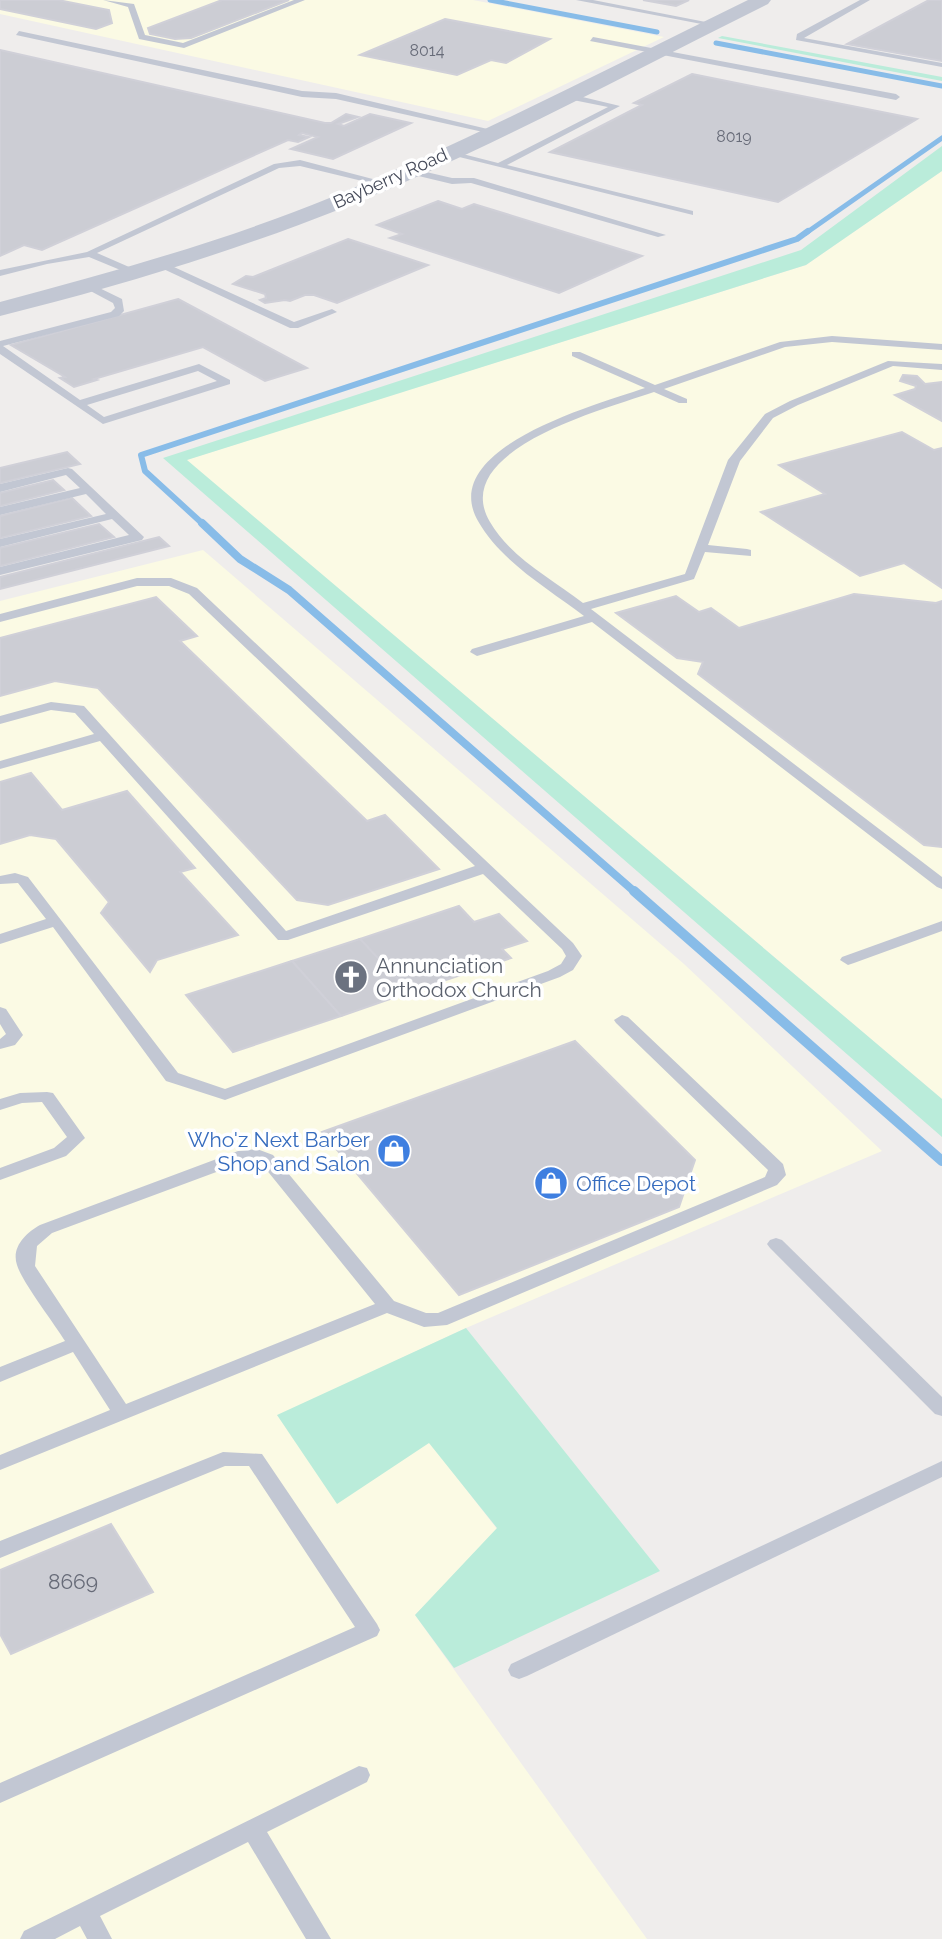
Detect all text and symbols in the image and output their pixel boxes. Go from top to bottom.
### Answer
house number: 8014 [410,41,445,60]
house number: 8019 [716,127,752,146]
street label: Bayberry Road [330,143,450,213]
place label: Annunciation Orthodox Church [376,953,542,1002]
church icon: Annunciation Orthodox Church [332,958,370,996]
place label: Who'z Next Barber Shop and Salon [187,1127,371,1176]
shop icon: Who'z Next Barber Shop and Salon [375,1132,413,1170]
shop icon: Office Depot [532,1164,570,1202]
place label: Office Depot [576,1171,696,1196]
house number: 8669 [48,1569,98,1594]

